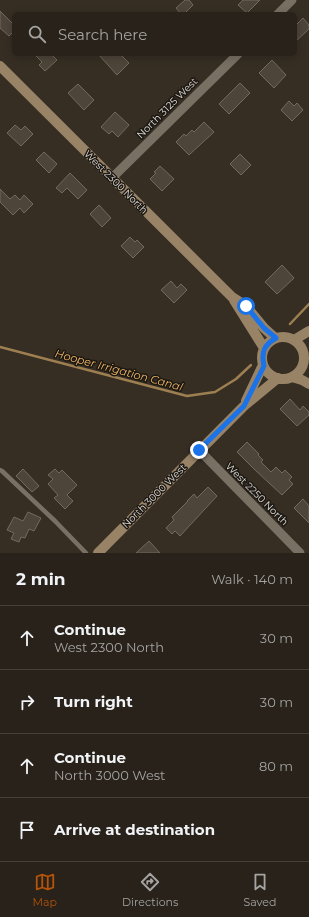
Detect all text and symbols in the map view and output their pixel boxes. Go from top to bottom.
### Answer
search box [12,12,297,56]
icon: search [26,23,48,45]
text: Search here [58,25,147,44]
street label: North 3125 West [134,75,200,141]
street label: West 2300 North [81,147,151,217]
route start [237,297,255,315]
water label: Hooper Irrigation Canal [54,346,184,394]
route end [190,441,208,459]
street label: West 2250 North [223,460,291,528]
street label: North 3000 West [119,461,189,531]
text: 2 min [16,569,66,589]
text: Walk · 140 m [211,571,293,587]
text: Continue [54,620,126,639]
icon: ahead [16,627,38,649]
text: 30 m [260,630,293,646]
text: West 2300 North [54,639,164,655]
icon: right [16,691,38,713]
text: Turn right [54,692,133,711]
text: 30 m [260,694,293,710]
text: Continue [54,748,126,767]
icon: ahead [16,755,38,777]
text: 80 m [259,758,293,774]
text: North 3000 West [54,767,165,783]
icon: arrive [16,819,38,841]
text: Arrive at destination [54,820,215,839]
tab: Map [33,871,57,909]
tab: Directions [122,871,178,909]
tab: Saved [243,871,276,909]

